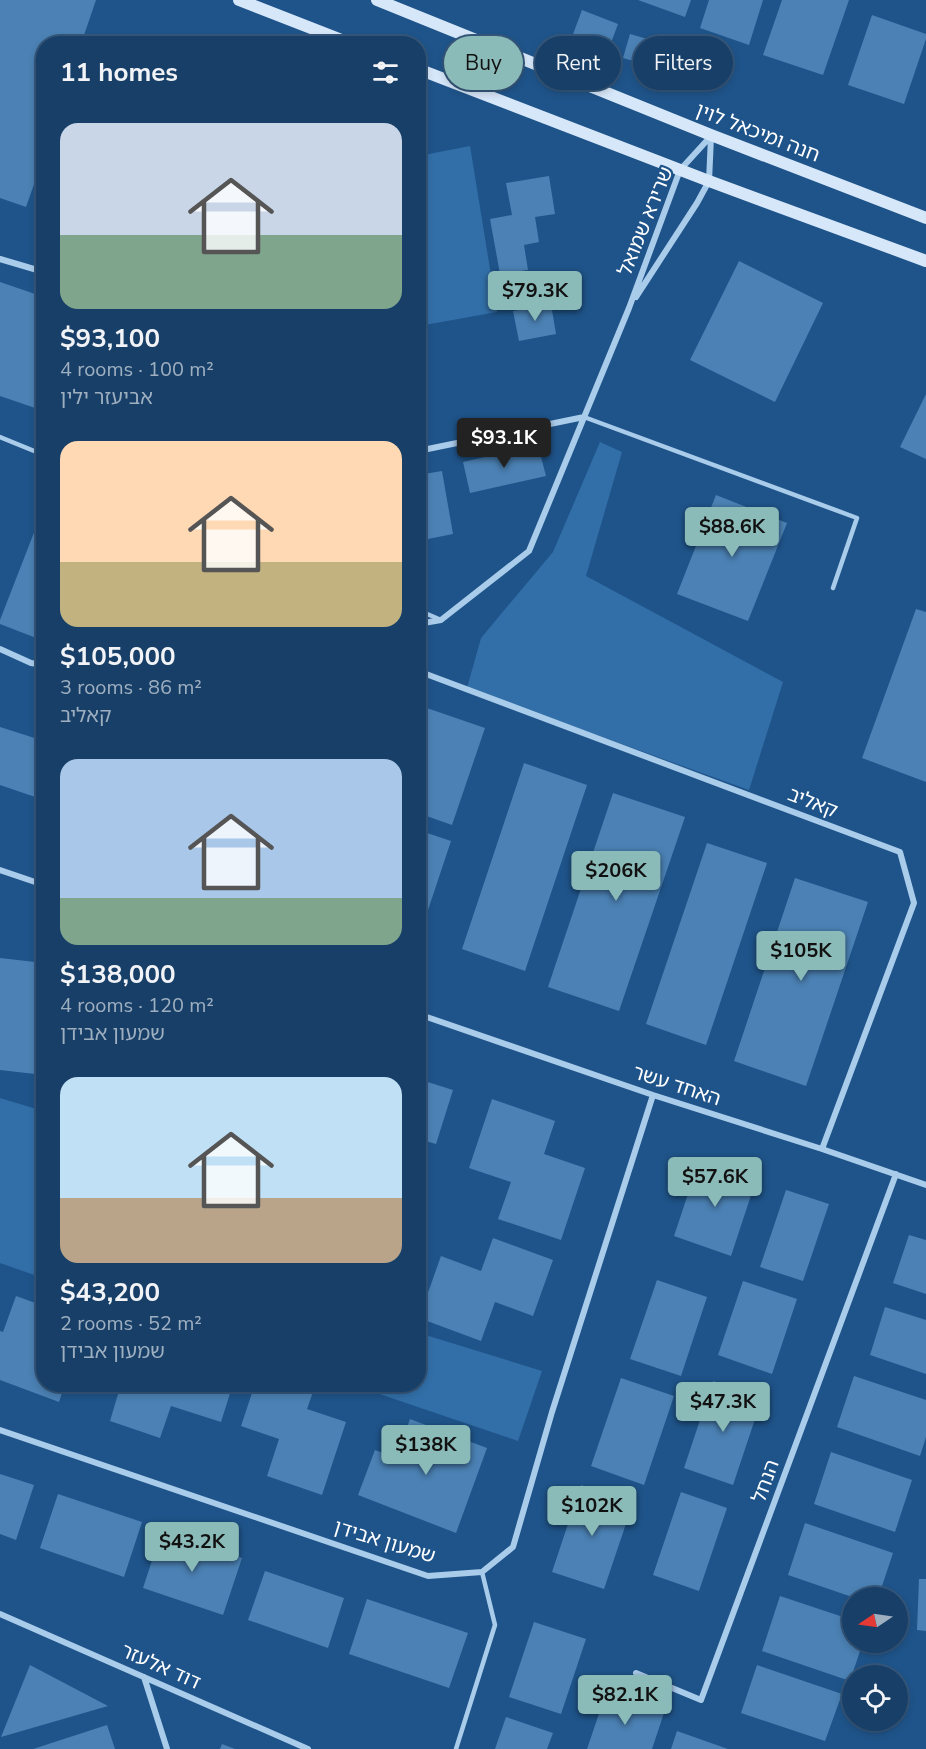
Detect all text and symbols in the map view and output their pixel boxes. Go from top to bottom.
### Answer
chip: Buy [444,36,523,90]
chip: Rent [535,36,621,90]
chip: Filters [633,36,733,90]
text: 11 homes [60,55,178,90]
icon: filters [369,56,402,89]
street label: חנה ומיכאל לוין [692,96,824,169]
icon: home [177,162,285,270]
street label: שרירא שמואל [611,163,680,280]
pin: $79.3K [486,271,584,322]
text: $79.3K [502,277,568,304]
text: $93,100 [60,321,160,356]
text: 4 rooms · 100 m² [60,356,214,383]
text: אביעזר ילין [60,384,153,411]
pin: $93.1K [455,418,553,469]
text: $93.1K [471,424,537,451]
icon: home [177,480,285,588]
pin: $88.6K [683,507,781,558]
text: $88.6K [699,513,765,540]
text: $105,000 [60,639,176,674]
text: 3 rooms · 86 m² [60,674,202,701]
text: קאליב [60,702,112,729]
street label: קאליב [784,781,842,824]
icon: home [177,798,285,906]
pin: $206K [574,851,658,902]
text: $206K [585,857,647,884]
pin: $105K [759,931,843,982]
text: $105K [770,937,832,964]
text: $138,000 [60,957,176,992]
text: 4 rooms · 120 m² [60,992,214,1019]
text: שמעון אבידן [60,1020,165,1047]
street label: האחד עשר [629,1059,724,1112]
icon: home [177,1116,285,1224]
pin: $57.6K [666,1157,764,1208]
text: $57.6K [682,1163,748,1190]
text: $43,200 [60,1275,160,1310]
text: 2 rooms · 52 m² [60,1310,202,1337]
text: שמעון אבידן [60,1338,165,1365]
pin: $47.3K [674,1382,772,1433]
text: $47.3K [690,1388,756,1415]
pin: $138K [384,1425,468,1476]
text: $138K [395,1431,457,1458]
street label: הנחל [745,1456,786,1506]
pin: $102K [550,1486,634,1537]
text: $102K [561,1492,623,1519]
street label: שמעון אבידן [331,1513,439,1570]
pin: $43.2K [143,1522,241,1573]
text: $43.2K [159,1528,225,1555]
north arrow [842,1587,908,1653]
map controls [842,1587,908,1731]
street label: דוד אלעזר [117,1637,205,1696]
button: locate [842,1665,908,1731]
pin: $82.1K [576,1675,674,1726]
text: $82.1K [592,1681,658,1708]

